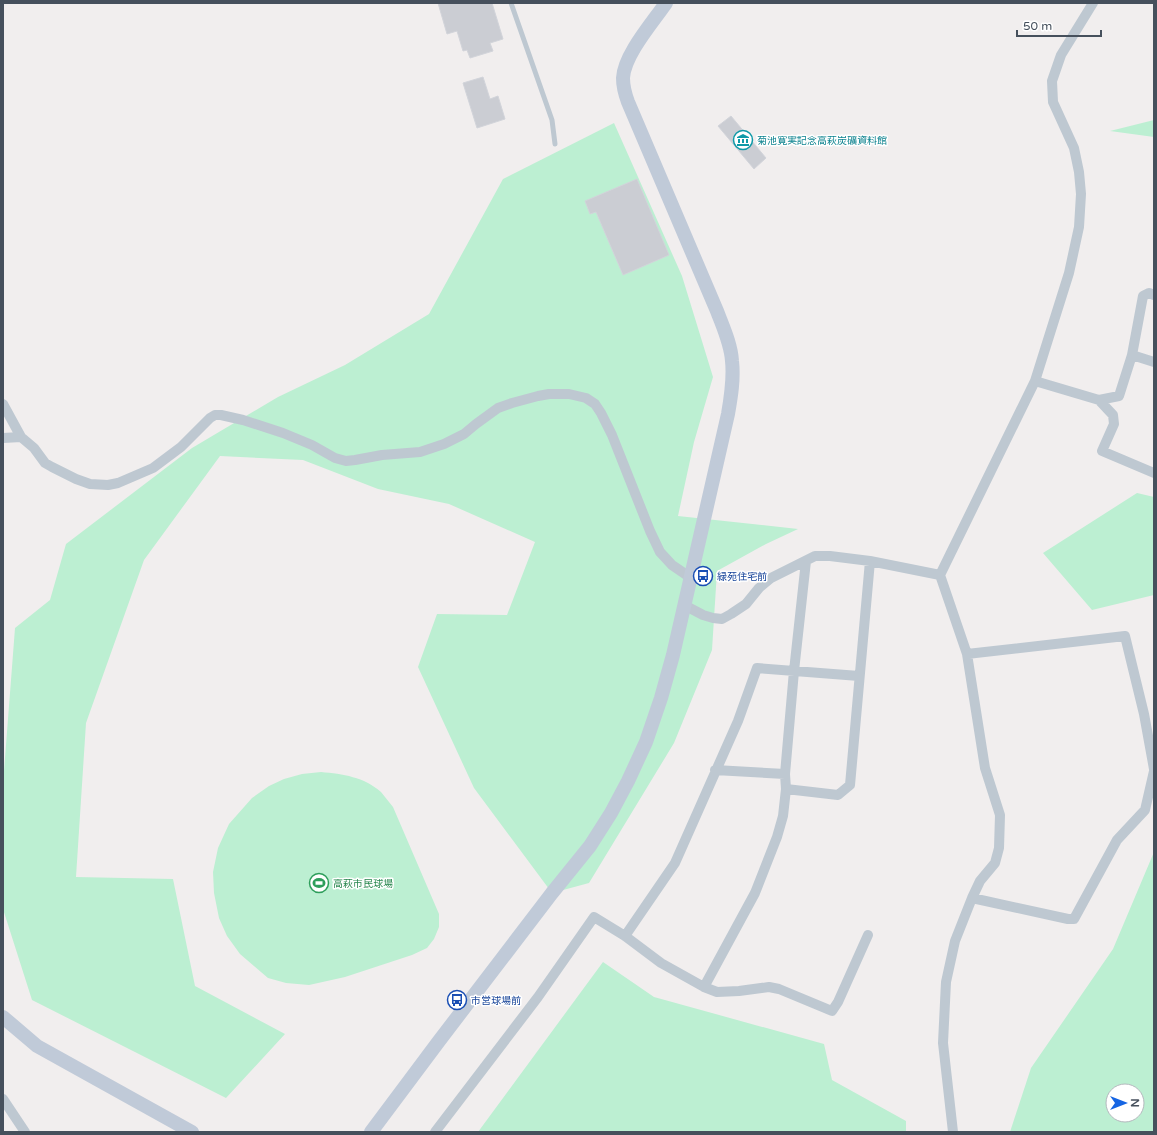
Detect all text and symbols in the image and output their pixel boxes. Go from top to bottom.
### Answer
scale bar [1017,12,1101,38]
text: 50 m [1023,19,1052,33]
museum icon: 菊池寛実記念高萩炭礦資料館 [732,129,754,151]
place label: 菊池寛実記念高萩炭礦資料館 [757,135,887,147]
bus stop icon: 緑苑住宅前 [692,565,714,587]
place label: 緑苑住宅前 [717,571,767,583]
sports icon: 高萩市民球場 [308,872,330,894]
place label: 高萩市民球場 [333,878,393,890]
bus stop icon: 市営球場前 [446,989,468,1011]
place label: 市営球場前 [471,995,521,1007]
north arrow [1105,1083,1145,1123]
text: N [1128,1099,1141,1107]

